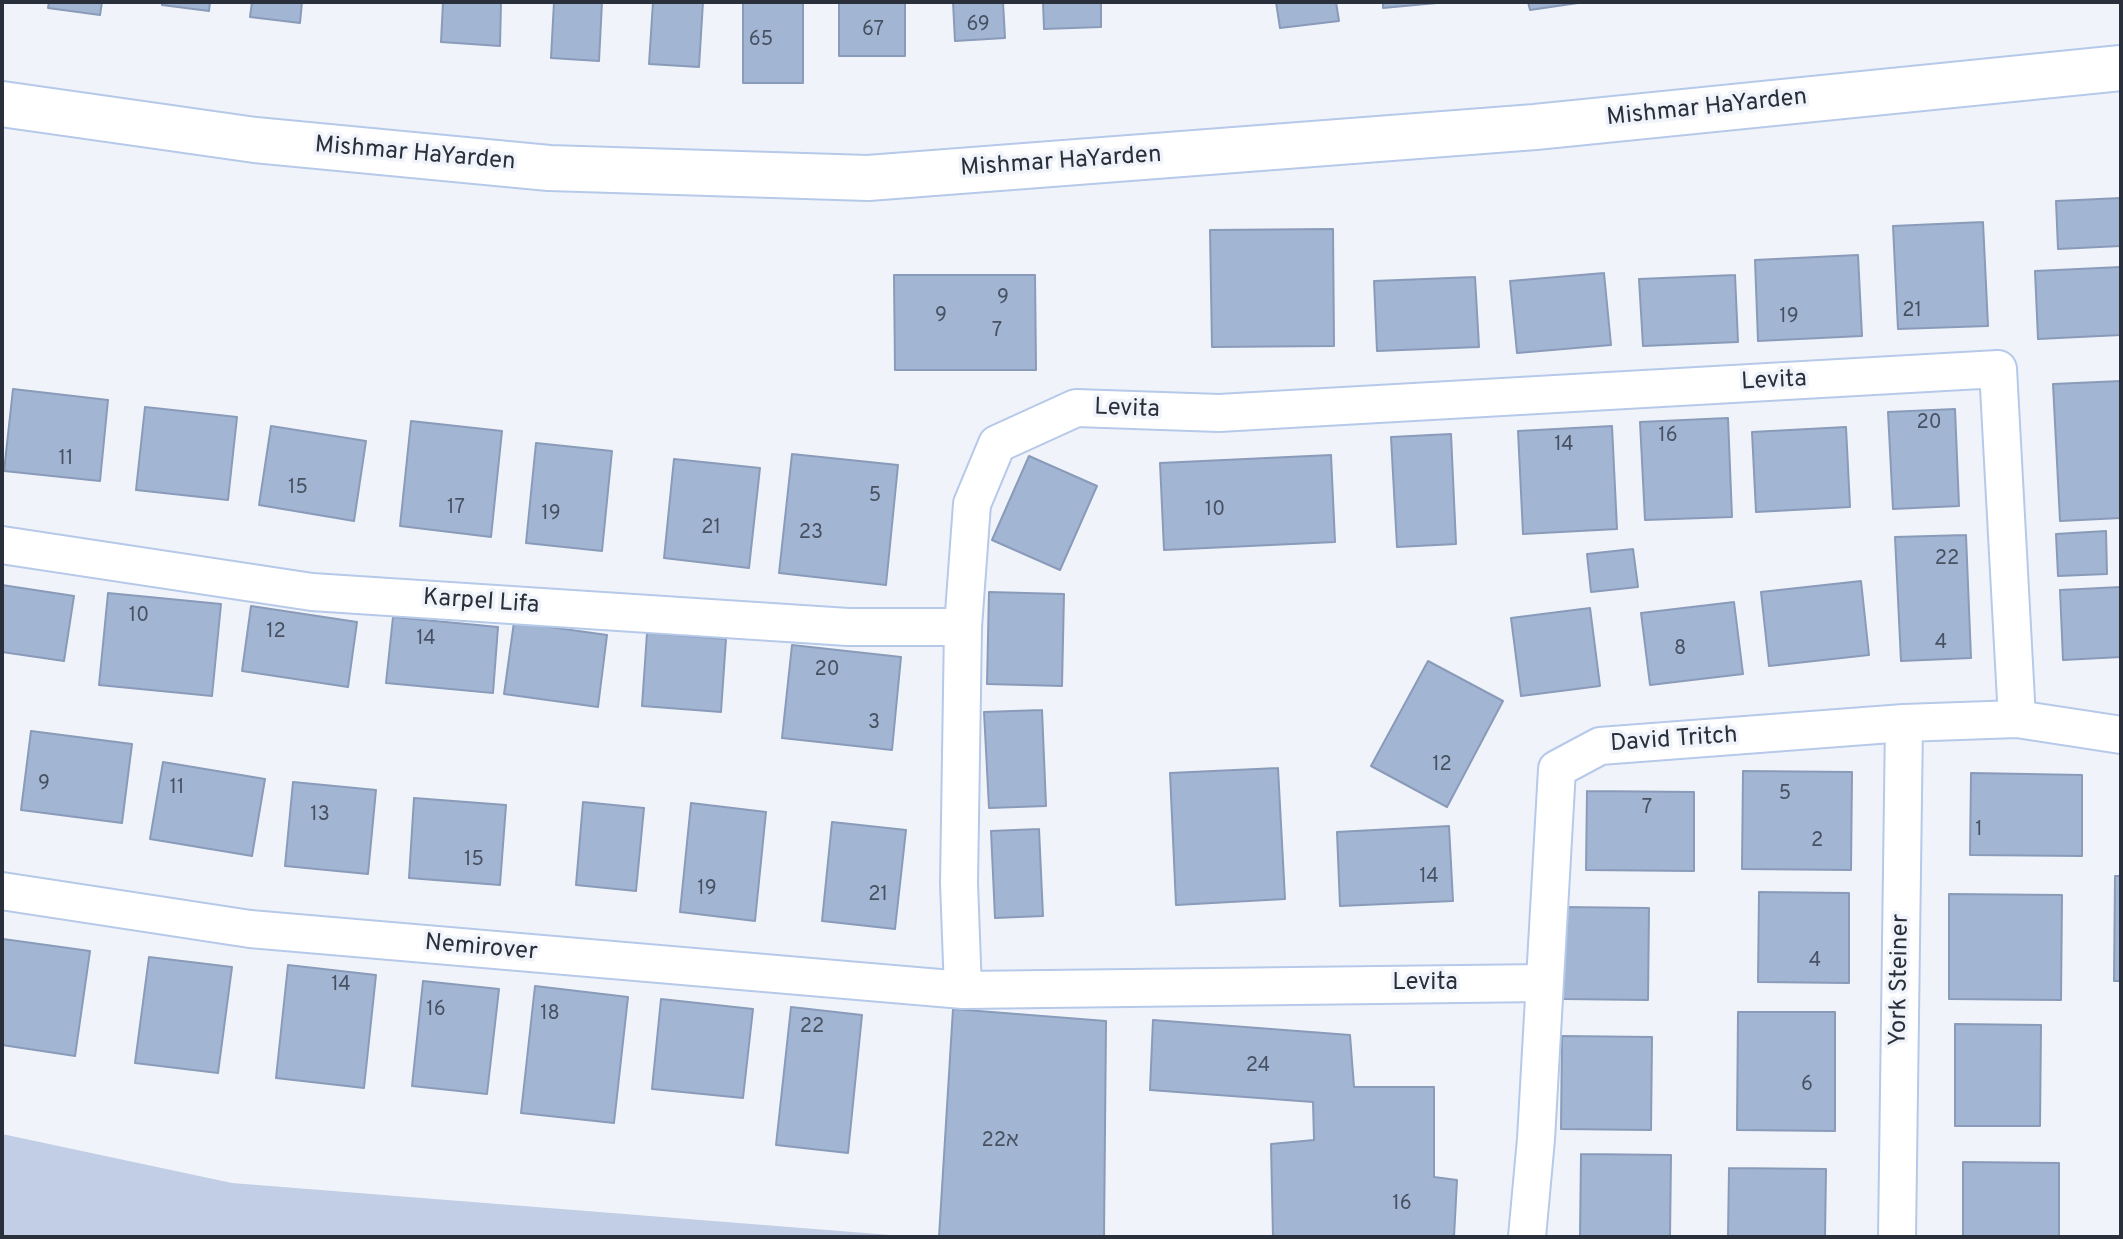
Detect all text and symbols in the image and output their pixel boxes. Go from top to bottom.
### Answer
house number: 69 [966,14,990,38]
house number: 67 [862,19,884,43]
house number: 65 [749,29,773,53]
street label: Mishmar HaYarden [1605,84,1809,134]
street label: Mishmar HaYarden [313,132,517,178]
street label: Mishmar HaYarden [959,142,1163,184]
house number: 9 [997,287,1009,311]
house number: 21 [1902,300,1922,324]
house number: 9 [935,305,947,329]
house number: 19 [1779,306,1799,330]
house number: 7 [992,320,1002,344]
street label: Levita [1740,366,1808,398]
street label: Levita [1094,394,1160,426]
house number: 20 [1916,412,1942,436]
house number: 16 [1658,425,1678,449]
house number: 14 [1554,434,1574,458]
house number: 11 [59,448,73,472]
house number: 15 [288,477,308,501]
house number: 5 [869,485,881,509]
house number: 17 [447,497,465,521]
house number: 10 [1205,499,1225,523]
house number: 19 [541,503,561,527]
house number: 21 [701,517,721,541]
house number: 23 [799,522,823,546]
house number: 22 [1935,548,1959,572]
street label: Karpel Lifa [422,585,540,621]
house number: 10 [129,605,149,629]
house number: 12 [266,621,286,645]
house number: 14 [416,628,436,652]
house number: 4 [1935,632,1947,656]
house number: 8 [1674,638,1686,662]
house number: 20 [814,659,840,683]
house number: 3 [868,712,880,736]
street label: David Tritch [1609,722,1739,760]
house number: 12 [1432,754,1452,778]
house number: 9 [38,773,50,797]
house number: 11 [170,777,184,801]
house number: 5 [1779,783,1791,807]
house number: 7 [1642,797,1652,821]
house number: 13 [310,804,330,828]
house number: 1 [1975,819,1983,843]
house number: 2 [1811,830,1823,854]
house number: 15 [464,849,484,873]
house number: 14 [1419,866,1439,890]
house number: 19 [697,878,717,902]
house number: 21 [868,884,888,908]
street label: York Steiner [1885,914,1917,1046]
street label: Nemirover [423,930,539,968]
house number: 4 [1809,950,1821,974]
street label: Levita [1392,970,1458,998]
house number: 14 [331,974,351,998]
house number: 16 [426,999,446,1023]
house number: 18 [540,1003,560,1027]
house number: 22 [800,1016,824,1040]
house number: 24 [1246,1055,1270,1079]
house number: 6 [1801,1074,1813,1098]
house number: 22א [981,1130,1019,1154]
house number: 16 [1392,1193,1412,1217]

